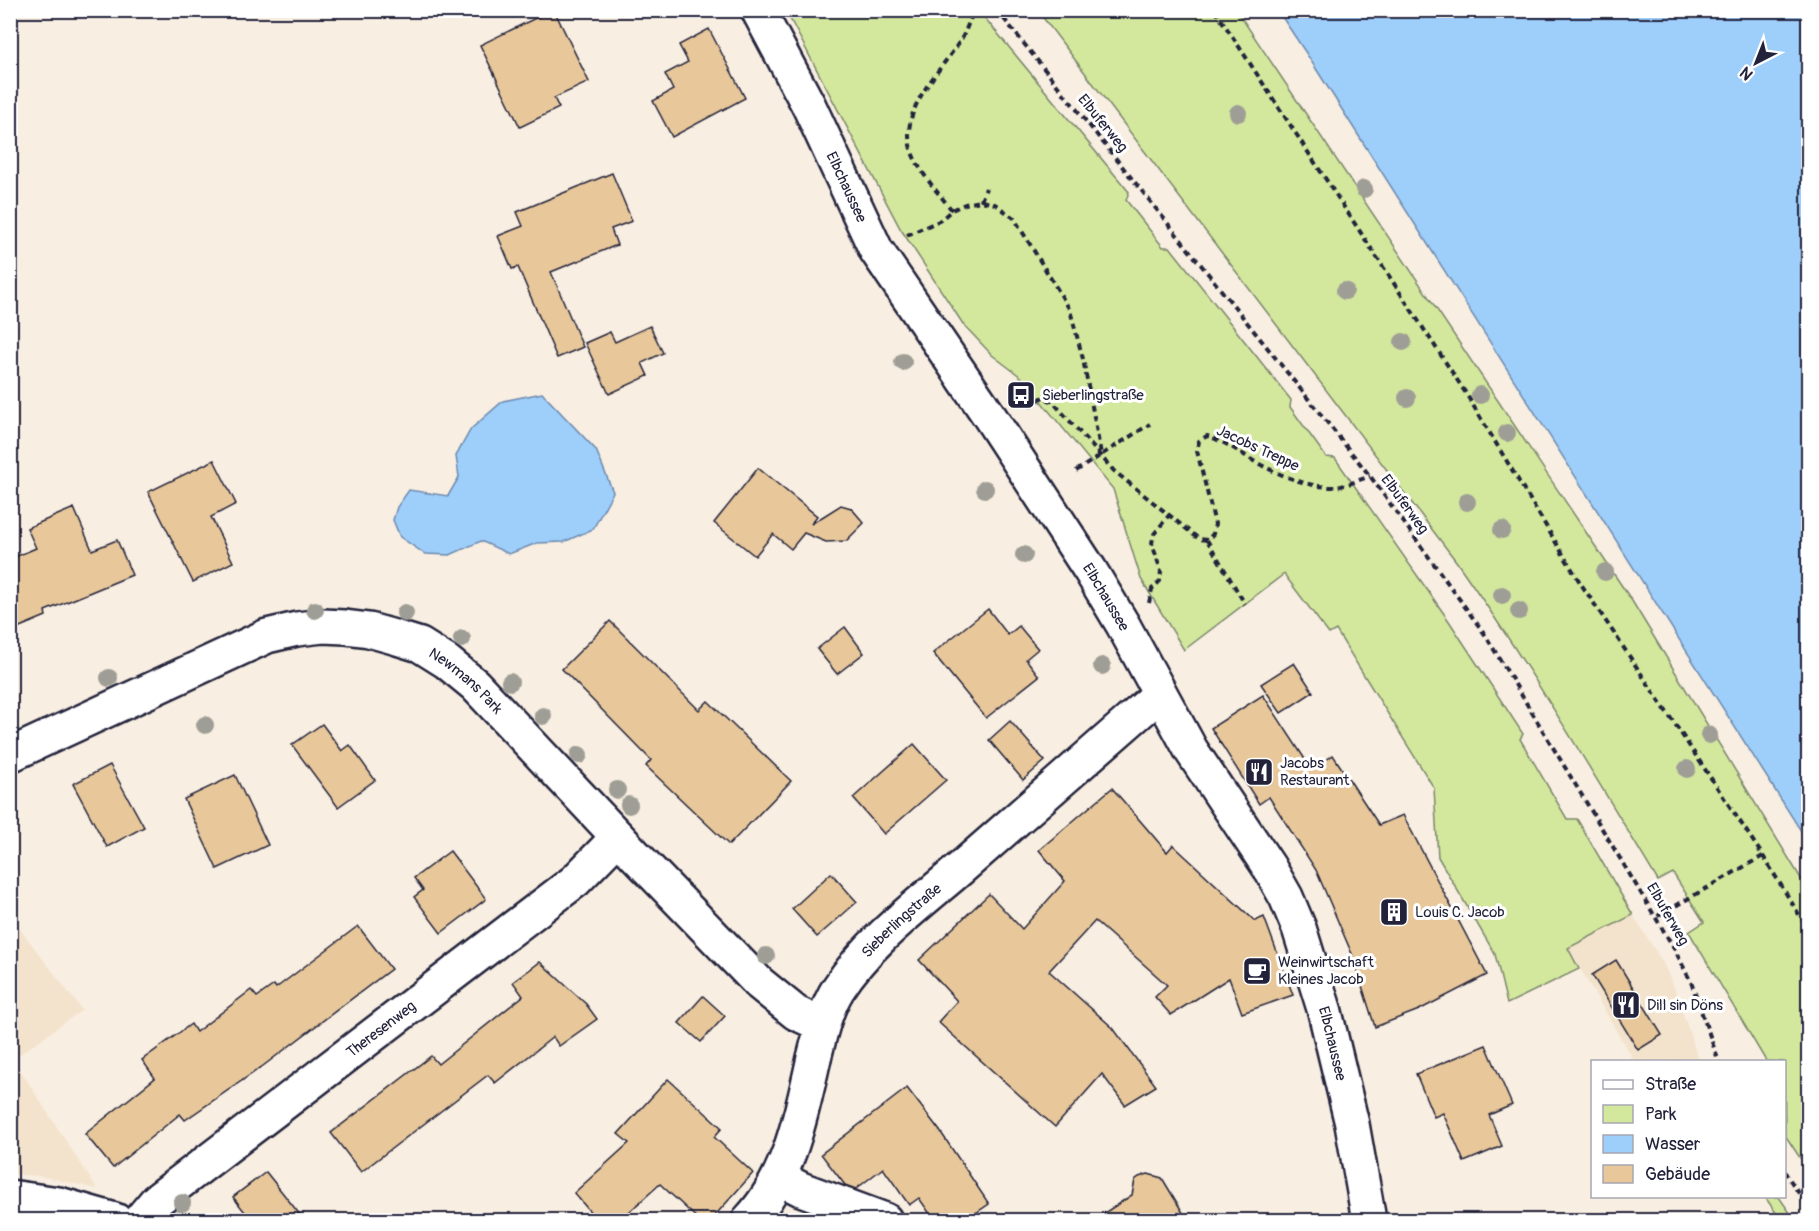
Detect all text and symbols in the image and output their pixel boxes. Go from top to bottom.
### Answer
north arrow [1726,33,1786,93]
text: N [1736,62,1757,84]
street label: Elbuferweg [1073,90,1132,156]
street label: Elbchaussee [822,149,871,226]
bus stop icon: Sieberlingstraße [1005,379,1037,411]
place label: Sieberlingstraße [1042,386,1144,405]
street label: Jacobs Treppe [1213,421,1303,476]
street label: Elbuferweg [1377,471,1433,538]
street label: Elbchaussee [1078,560,1134,635]
street label: Newmans Park [425,644,507,719]
place label: Jacobs Restaurant [1280,754,1350,790]
restaurant icon: Jacobs Restaurant [1243,756,1275,788]
street label: Sieberlingstraße [858,879,946,962]
street label: Elbuferweg [1642,879,1693,949]
building icon: Louis C. Jacob [1378,896,1410,928]
place label: Louis C. Jacob [1415,903,1505,922]
place label: Weinwirtschaft Kleines Jacob [1278,953,1375,989]
cafe icon: Weinwirtschaft Kleines Jacob [1241,955,1273,987]
restaurant icon: Dill sin Döns [1610,989,1642,1021]
place label: Dill sin Döns [1647,996,1723,1015]
street label: Theresenweg [343,997,420,1062]
street label: Elbchaussee [1314,1004,1350,1083]
legend [1591,1060,1786,1198]
text: Straße [1645,1073,1696,1096]
text: Park [1645,1103,1677,1126]
text: Wasser [1645,1133,1701,1156]
text: Gebäude [1645,1163,1710,1186]

